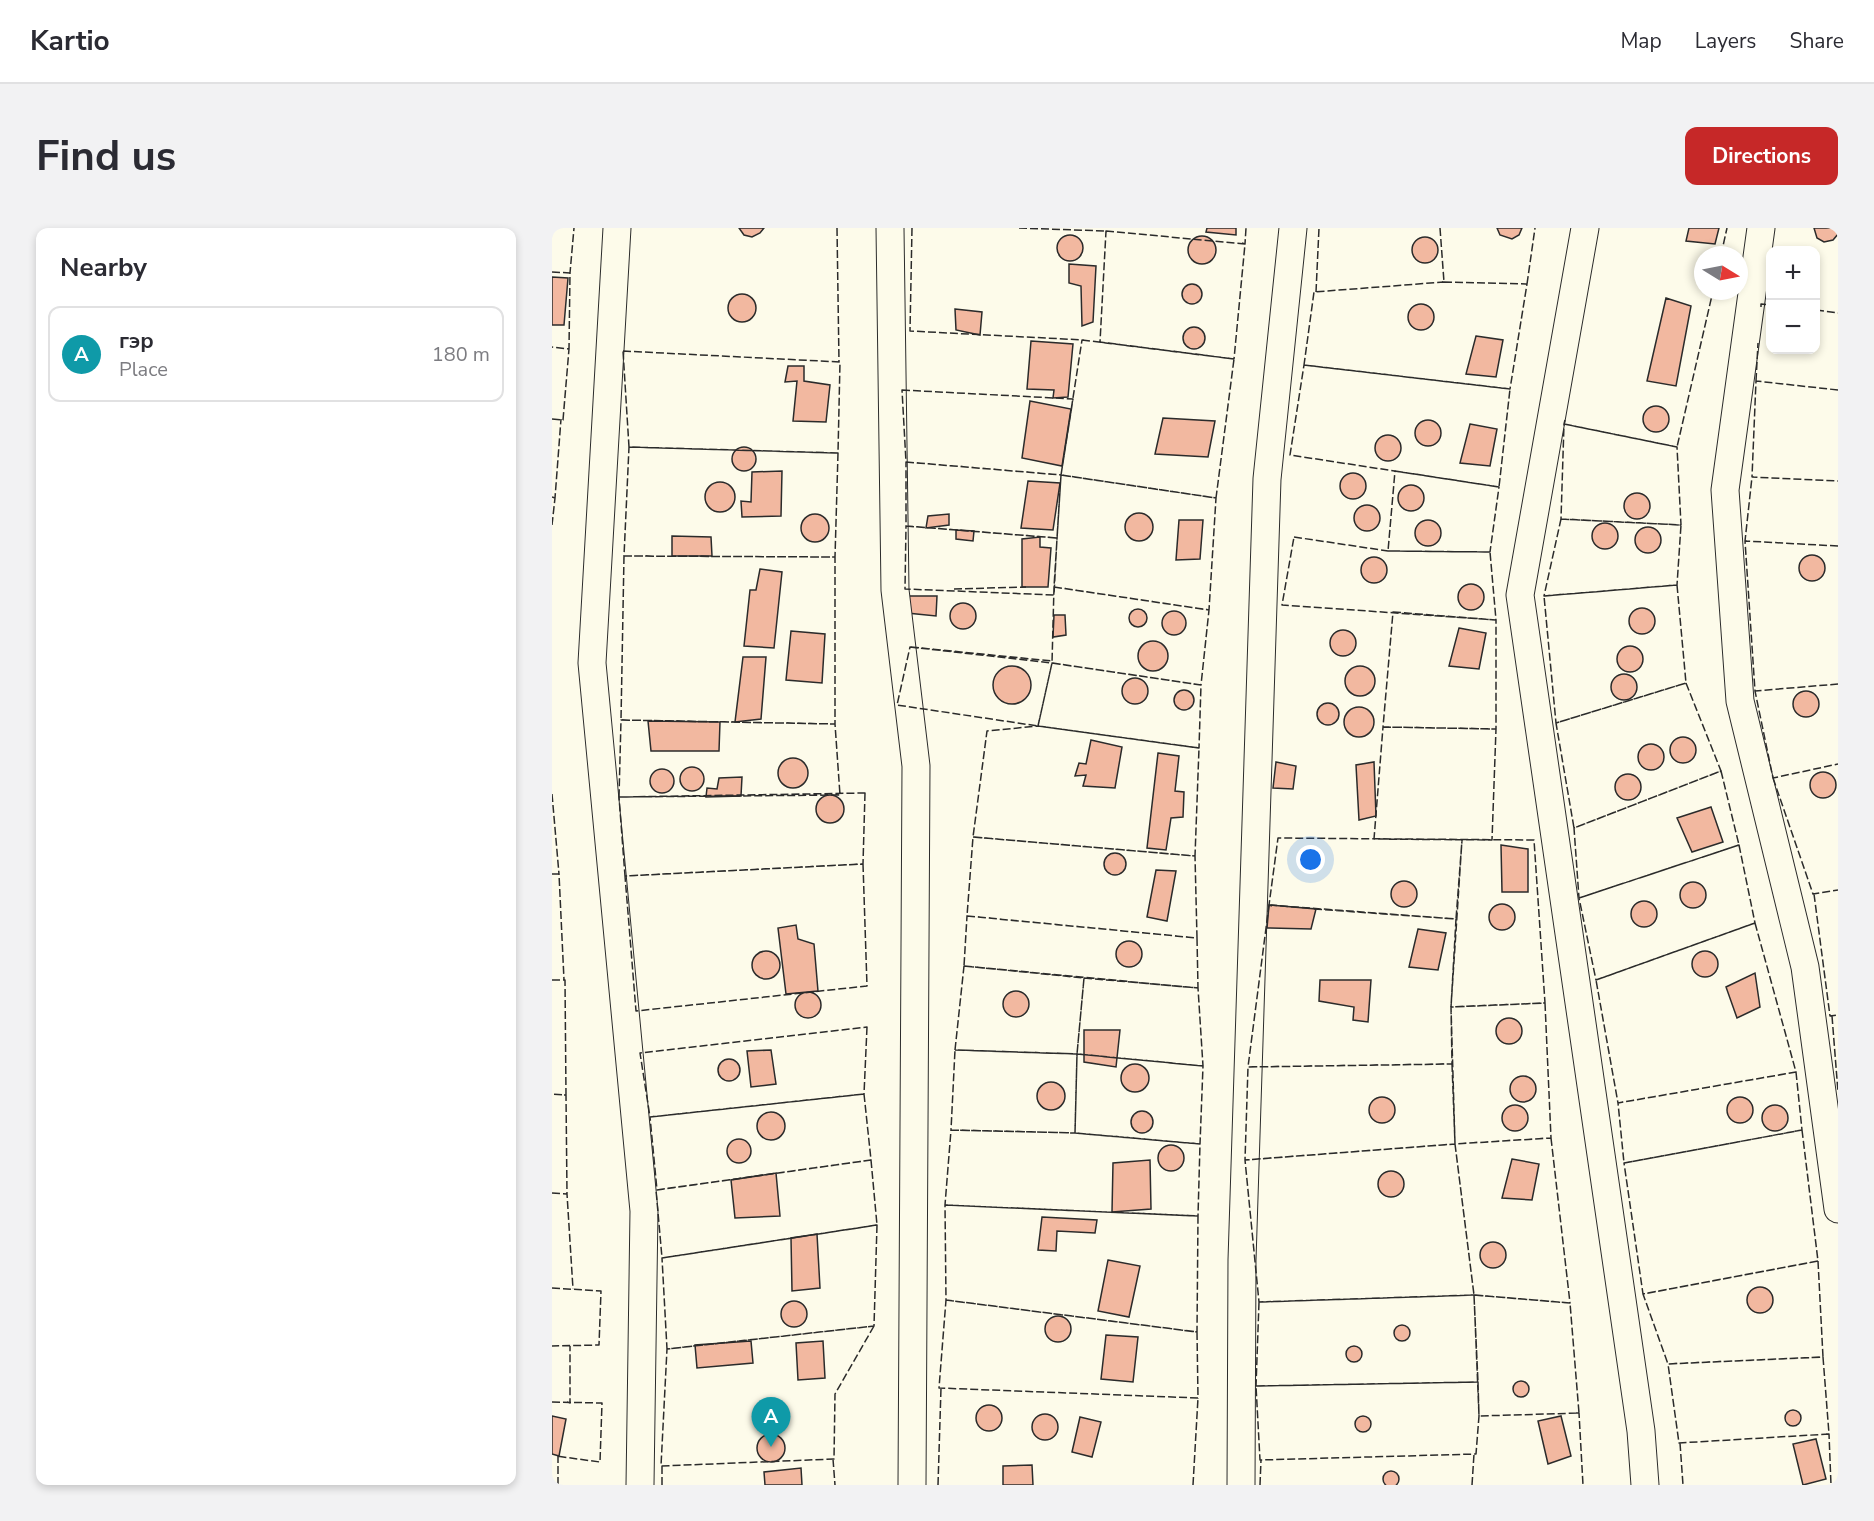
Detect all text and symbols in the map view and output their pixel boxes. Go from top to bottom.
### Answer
text: Kartio [30,22,110,60]
text: Map [1620,27,1662,55]
text: Layers [1695,27,1756,55]
text: Share [1789,27,1844,55]
button: Directions [1685,127,1838,185]
text: Find us [36,128,176,185]
north arrow [1694,246,1748,300]
map controls [1766,246,1820,354]
button: + [1766,246,1820,300]
text: Nearby [60,250,147,285]
button: − [1766,300,1820,354]
text: гэр [119,326,154,356]
text: A [74,341,89,368]
text: 180 m [432,341,490,368]
text: Place [119,356,168,383]
your location [1296,845,1325,874]
pin: A [752,1398,790,1447]

